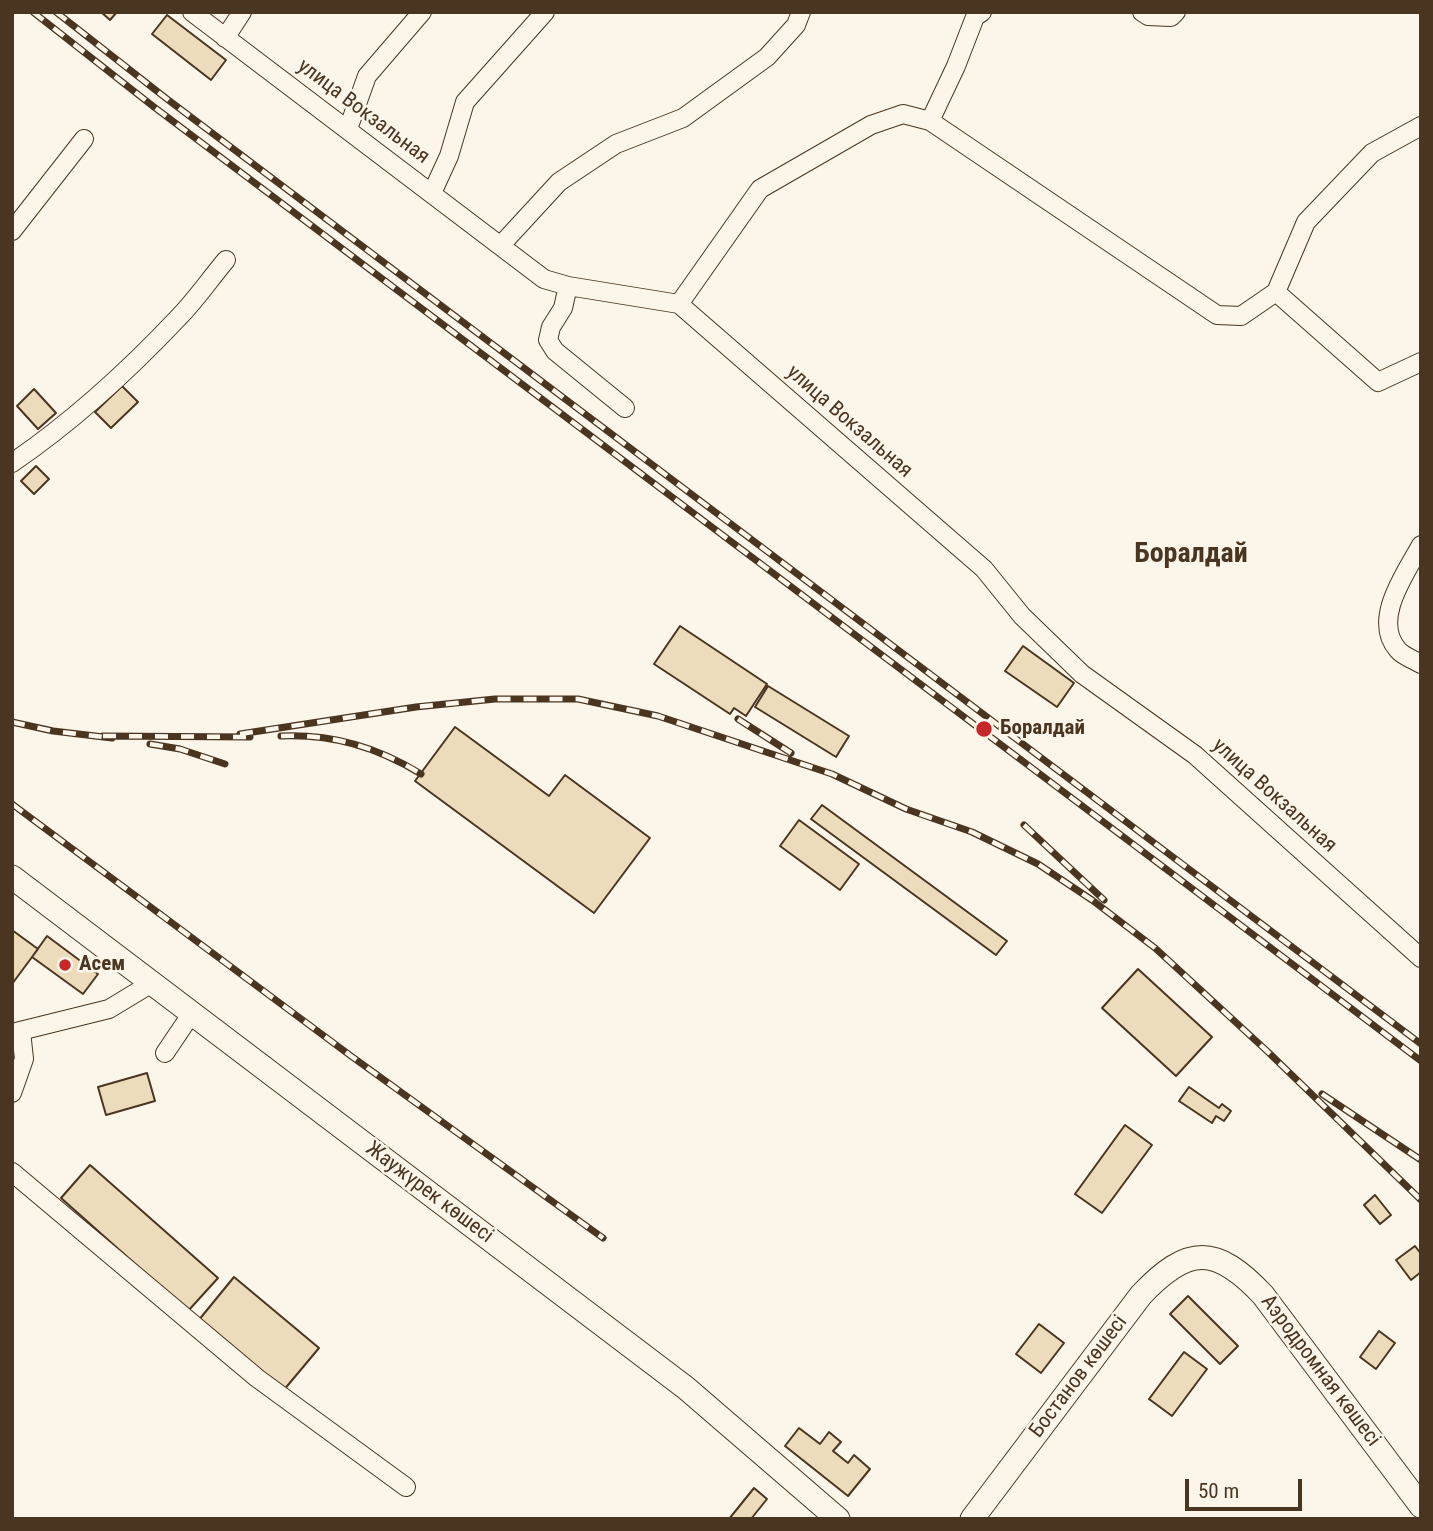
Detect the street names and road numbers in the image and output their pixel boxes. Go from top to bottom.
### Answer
street label: улица Вокзальная [292,54,434,170]
street label: улица Вокзальная [781,360,917,484]
street label: улица Вокзальная [1207,734,1341,858]
street label: Жаужүрек көшесі [360,1137,498,1249]
street label: Аэродромная көшесі [1255,1290,1385,1452]
street label: Бостанов көшесі [1025,1311,1133,1443]

